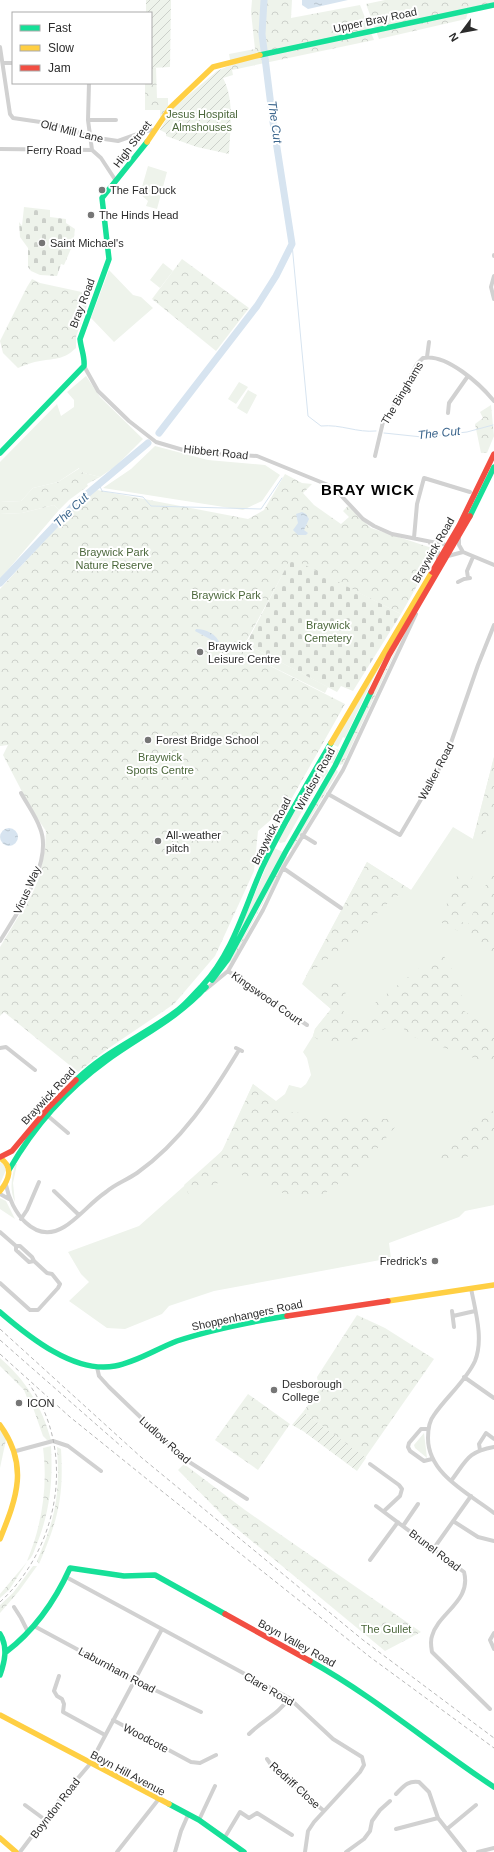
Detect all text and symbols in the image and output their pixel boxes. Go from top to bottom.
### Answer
street label: Upper Bray Road [332,5,418,35]
legend [12,12,152,84]
north arrow [442,12,482,52]
text: Fast [48,21,72,35]
text: N [446,31,461,44]
text: Slow [48,41,74,55]
text: Jam [48,61,71,75]
water label: The Cut [265,100,285,145]
park label: Jesus Hospital Almshouses [166,108,238,133]
street label: Old Mill Lane [39,117,105,145]
street label: High Street [111,118,153,170]
street label: Ferry Road [26,144,82,156]
place label: The Fat Duck [110,184,177,196]
marker: The Fat Duck [97,185,107,195]
place label: The Hinds Head [99,209,179,221]
marker: The Hinds Head [86,210,96,220]
place label: Saint Michael's [50,237,124,249]
marker: Saint Michael's [37,238,47,248]
street label: Bray Road [67,277,97,329]
street label: The Binghams [379,359,426,426]
water label: The Cut [417,424,462,442]
street label: Hibbert Road [183,443,249,461]
district label: BRAY WICK [321,481,415,498]
water label: The Cut [51,490,92,530]
street label: Braywick Road [409,515,457,585]
park label: Braywick Park Nature Reserve [75,546,153,571]
park label: Braywick Park [191,589,261,601]
park label: Braywick Cemetery [304,619,352,644]
place label: Braywick Leisure Centre [208,640,280,665]
marker: Braywick Leisure Centre [195,647,205,657]
place label: Forest Bridge School [156,734,259,746]
marker: Forest Bridge School [143,735,153,745]
street label: Walker Road [416,740,456,802]
street label: Windsor Road [293,746,337,812]
park label: Braywick Sports Centre [126,751,194,776]
street label: Braywick Road [249,796,293,866]
place label: All-weather pitch [166,829,221,854]
marker: All-weather pitch [153,836,163,846]
street label: Vicus Way [11,864,43,916]
street label: Kingswood Court [229,969,305,1027]
street label: Braywick Road [19,1065,77,1127]
place label: Fredrick's [380,1255,427,1267]
marker: Fredrick's [430,1256,440,1266]
street label: Shoppenhangers Road [190,1297,304,1333]
place label: Desborough College [282,1378,342,1403]
marker: Desborough College [269,1385,279,1395]
place label: ICON [27,1397,55,1409]
marker: ICON [14,1398,24,1408]
street label: Ludlow Road [137,1414,193,1466]
street label: Brunel Road [407,1527,463,1573]
street label: Boyn Valley Road [256,1617,338,1669]
park label: The Gullet [361,1623,411,1635]
street label: Laburnham Road [77,1645,157,1695]
street label: Clare Road [242,1670,296,1708]
street label: Woodcote [121,1721,171,1755]
street label: Boyn Hill Avenue [89,1748,167,1798]
street label: Redriff Close [267,1759,323,1811]
street label: Boyndon Road [28,1776,82,1840]

